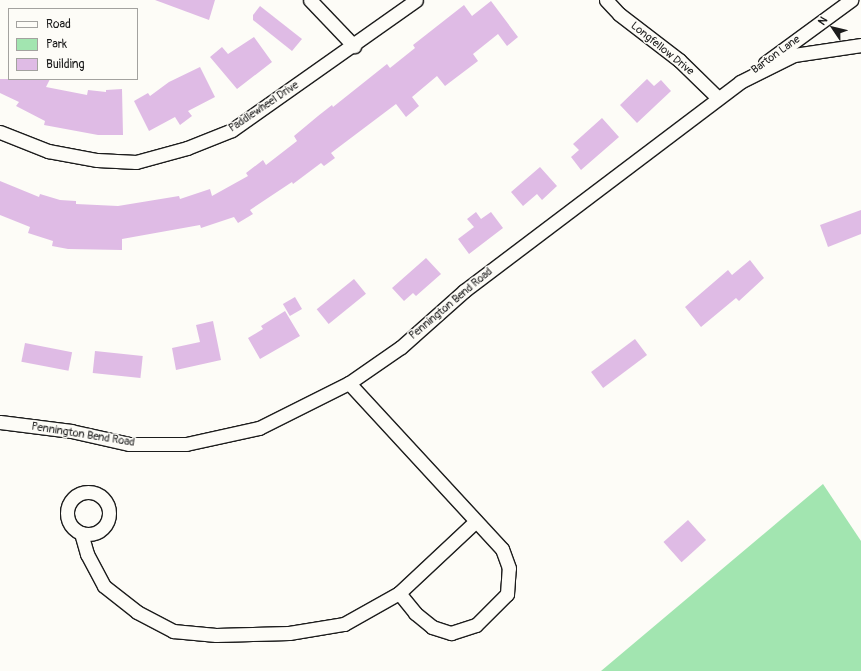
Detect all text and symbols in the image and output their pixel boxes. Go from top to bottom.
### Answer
legend [8,8,138,80]
north arrow [813,8,853,48]
text: N [815,14,830,28]
text: Road [46,17,71,32]
street label: Longfellow Drive [628,20,696,78]
street label: Barton Lane [749,33,803,77]
text: Park [46,37,67,52]
text: Building [46,57,85,72]
street label: Paddlewheel Drive [227,79,301,135]
street label: Pennington Bend Road [407,265,495,343]
street label: Pennington Bend Road [30,420,136,450]

